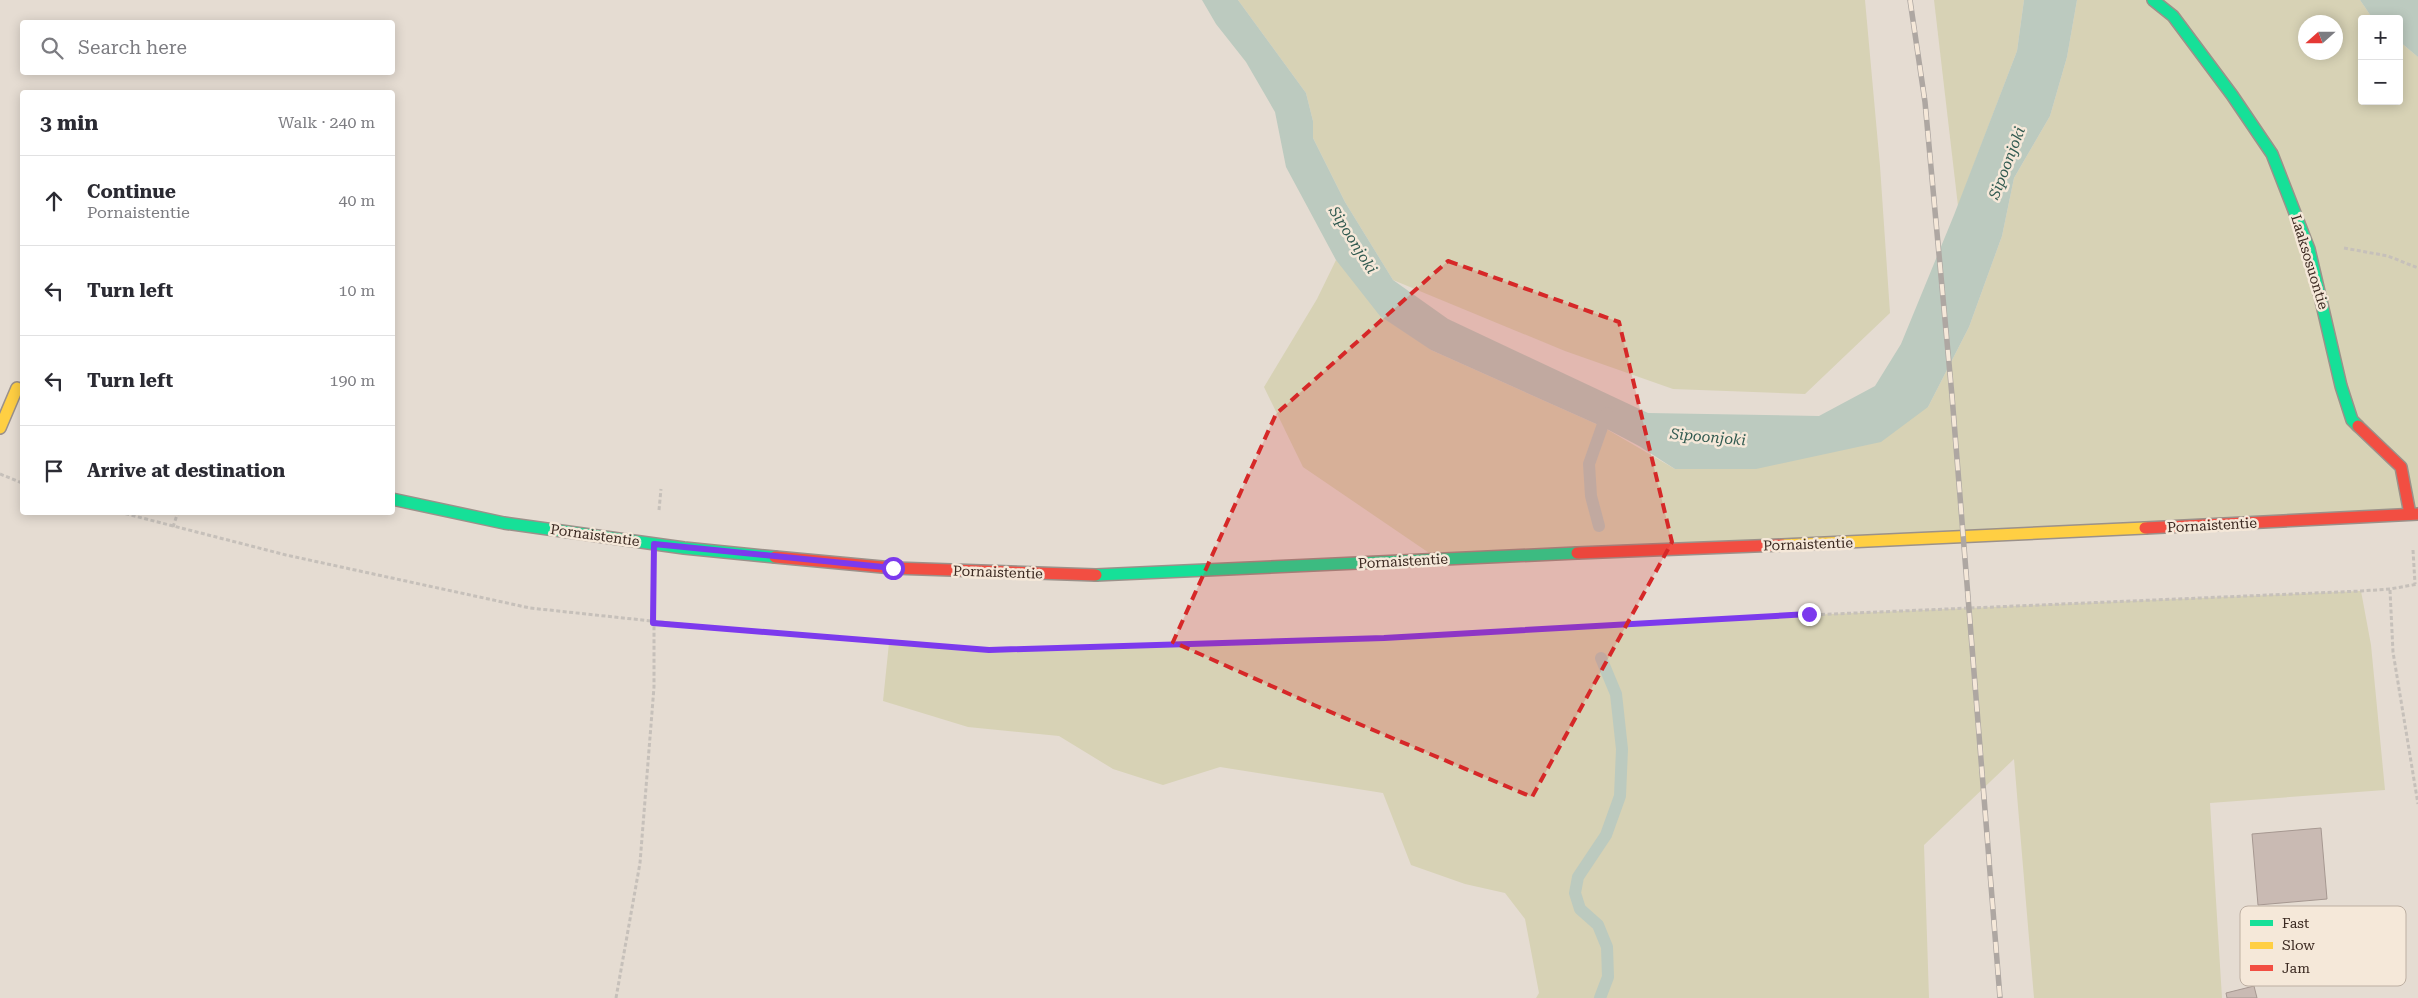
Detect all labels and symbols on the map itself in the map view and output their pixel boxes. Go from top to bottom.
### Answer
north arrow [2298,15,2343,60]
water label: Sipoonjoki [1985,124,2029,203]
water label: Sipoonjoki [1325,202,1381,277]
street label: Laaksosuontie [2288,213,2332,312]
water label: Sipoonjoki [1668,425,1747,449]
street label: Pornaistentie [2167,515,2258,535]
street label: Pornaistentie [549,521,641,549]
street label: Pornaistentie [1763,534,1854,554]
street label: Pornaistentie [1358,551,1449,571]
route start [882,557,905,580]
street label: Pornaistentie [953,562,1044,582]
route end [1798,603,1821,626]
legend [2240,906,2406,986]
text: Fast [2282,915,2309,931]
text: Slow [2282,937,2315,953]
text: Jam [2282,960,2310,976]

